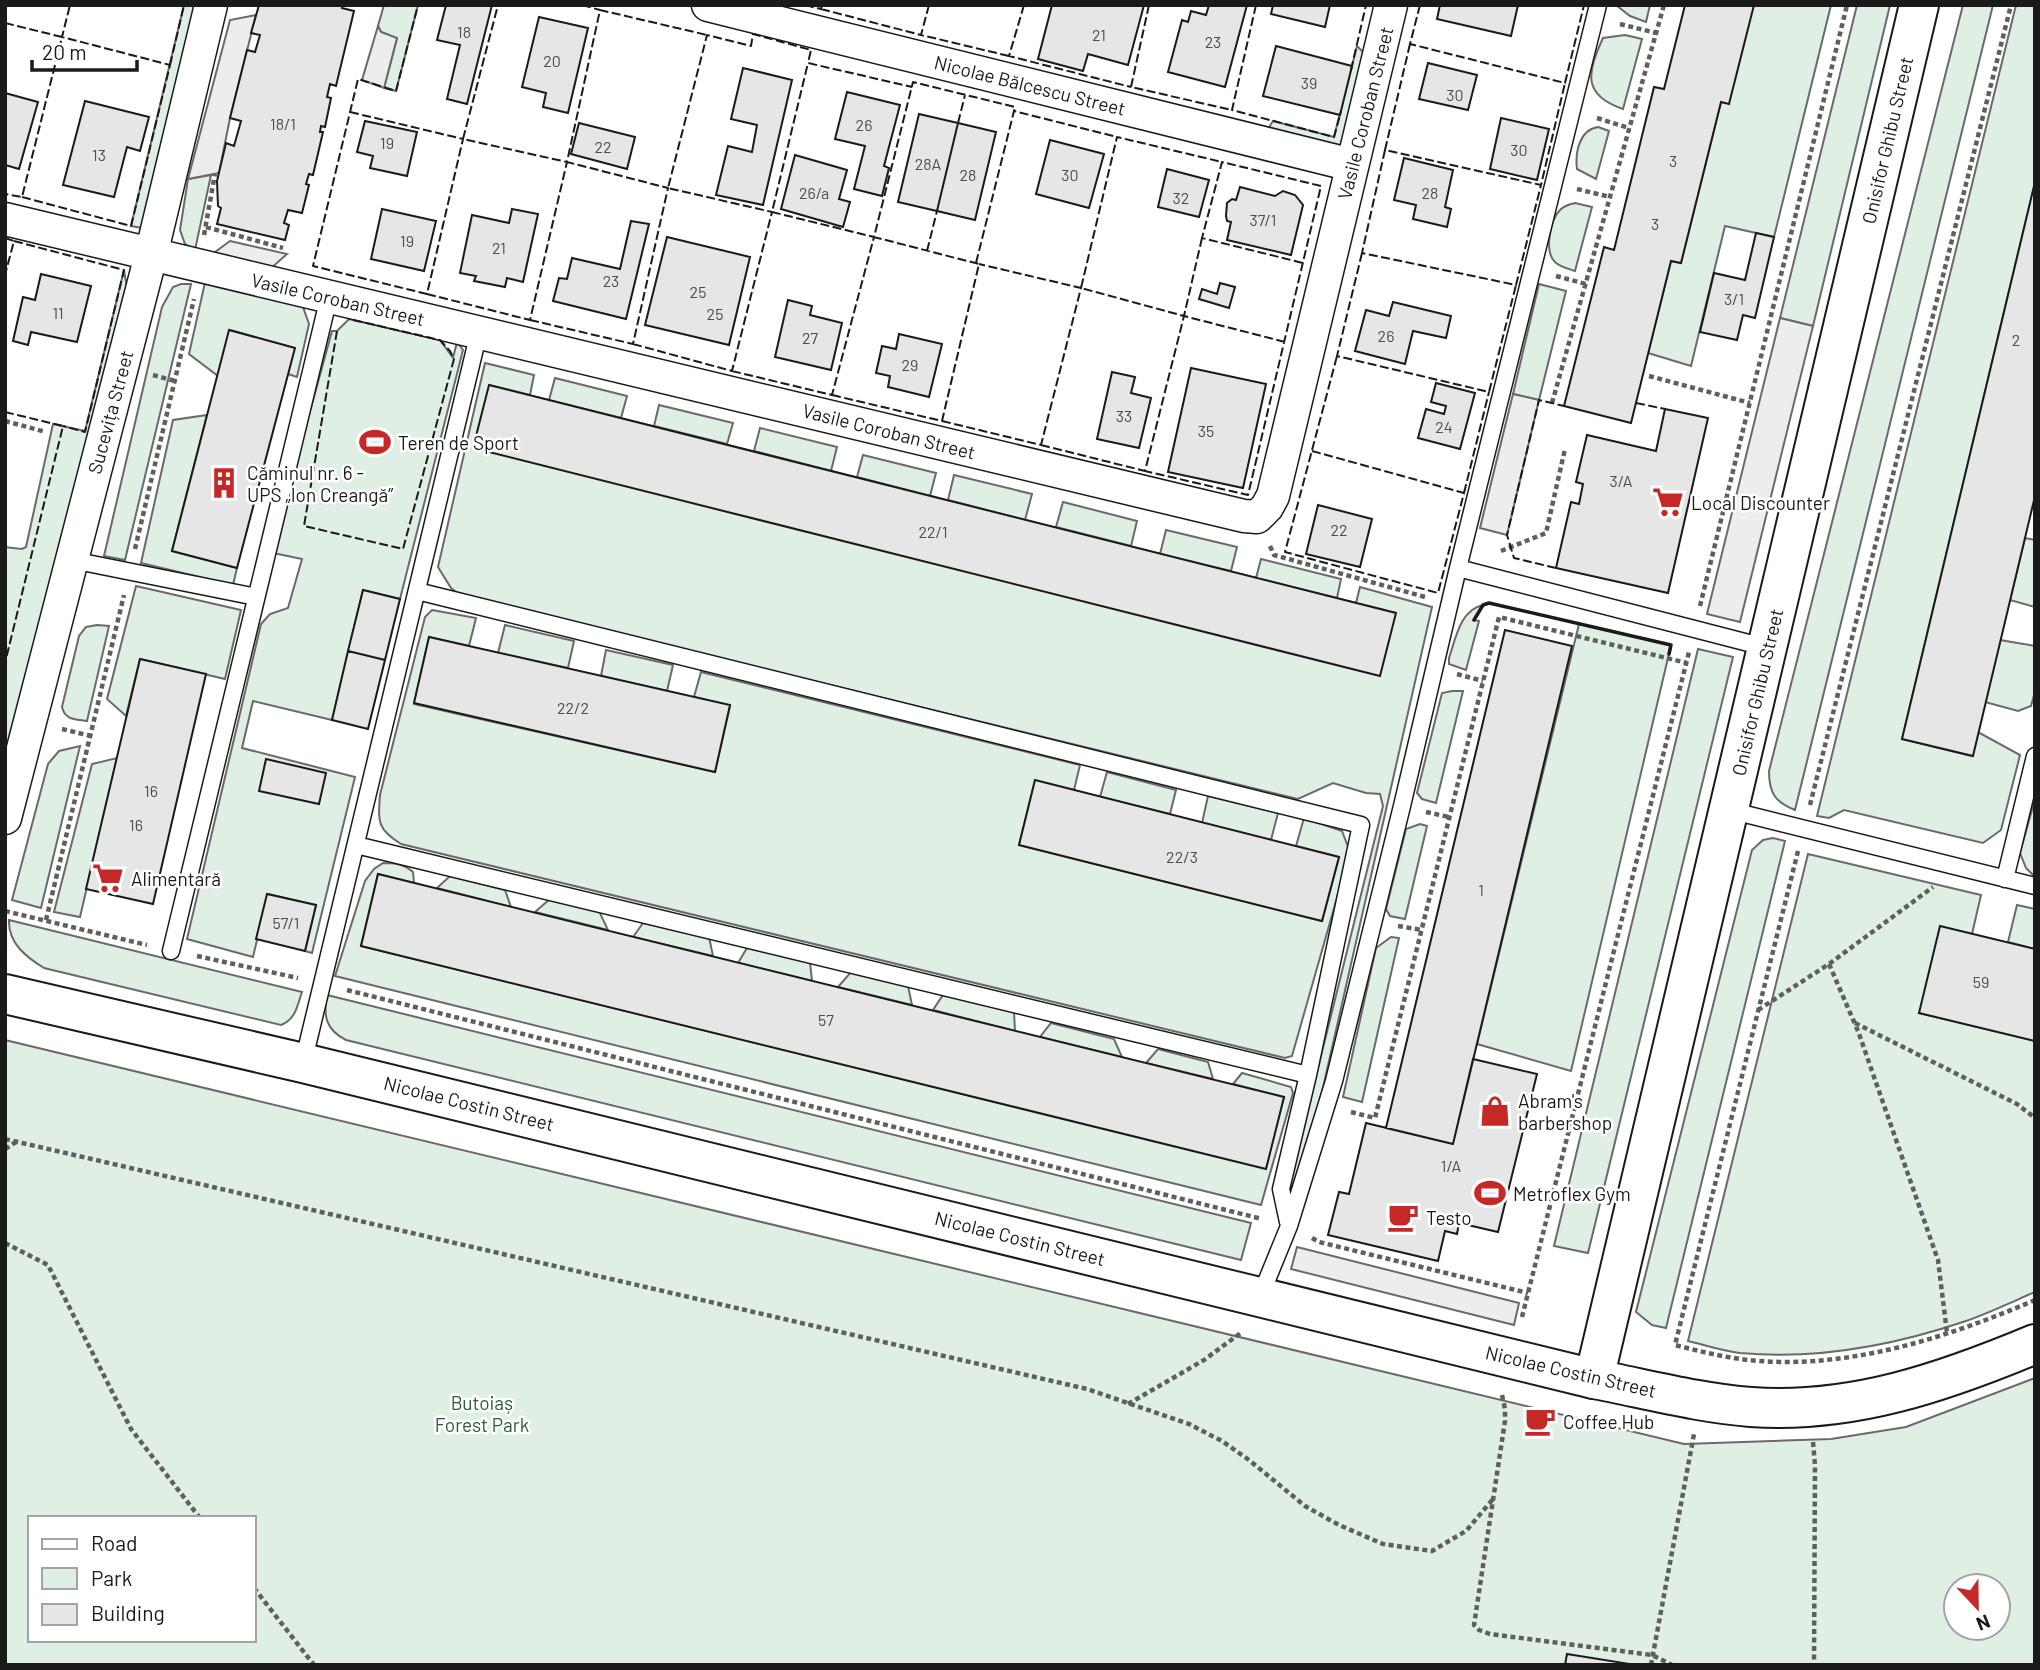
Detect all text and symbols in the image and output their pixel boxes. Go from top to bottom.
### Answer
house number: 18 [457,22,471,41]
street label: Vasile Coroban Street [1332,24,1398,202]
house number: 21 [1092,25,1106,44]
scale bar [32,28,136,72]
house number: 23 [1205,32,1221,51]
text: 20 m [42,39,87,64]
street label: Nicolae Bălcescu Street [932,50,1128,120]
house number: 20 [543,51,561,70]
street label: Onisifor Ghibu Street [1857,54,1917,226]
house number: 39 [1301,73,1317,92]
house number: 30 [1446,85,1464,104]
house number: 18/1 [270,114,296,133]
house number: 26 [856,115,872,134]
house number: 19 [380,133,394,152]
house number: 22 [594,137,612,156]
house number: 30 [1510,140,1528,159]
house number: 13 [92,145,106,164]
house number: 3 [1669,151,1677,170]
house number: 28A [915,154,942,173]
house number: 28 [960,165,976,184]
house number: 30 [1061,165,1079,184]
house number: 26/a [799,183,829,202]
house number: 28 [1422,183,1438,202]
house number: 32 [1173,188,1189,207]
house number: 37/1 [1250,210,1276,229]
house number: 3 [1651,214,1659,233]
house number: 19 [400,231,414,250]
house number: 21 [492,238,506,257]
street label: Vasile Coroban Street [249,268,427,330]
house number: 23 [603,271,619,290]
house number: 25 [690,282,706,301]
house number: 3/1 [1724,289,1744,308]
house number: 11 [52,303,64,322]
house number: 25 [707,304,723,323]
house number: 26 [1378,326,1394,345]
house number: 27 [802,328,818,347]
house number: 2 [2012,330,2020,349]
street label: Sucevița Street [82,348,138,476]
house number: 29 [902,355,918,374]
street label: Vasile Coroban Street [800,398,978,464]
house number: 33 [1116,406,1132,425]
house number: 24 [1435,417,1453,436]
house number: 35 [1198,421,1214,440]
sports icon: Teren de Sport [358,425,392,459]
place label: Teren de Sport [398,431,519,454]
place label: Căminul nr. 6 - UPS „Ion Creangă” [247,461,394,506]
building icon: Căminul nr. 6 - UPS „Ion Creangă” [207,466,241,500]
house number: 3/A [1609,471,1633,490]
supermarket icon: Local Discounter [1651,485,1685,519]
place label: Local Discounter [1691,491,1830,514]
house number: 22 [1330,520,1348,539]
house number: 22/1 [918,522,948,541]
street label: Onisifor Ghibu Street [1727,606,1787,778]
house number: 22/2 [557,698,589,717]
house number: 16 [144,781,158,800]
house number: 16 [129,815,143,834]
house number: 22/3 [1166,847,1198,866]
supermarket icon: Alimentară [91,861,125,895]
place label: Alimentară [131,867,221,890]
house number: 1 [1478,880,1484,899]
house number: 57/1 [273,913,299,932]
house number: 59 [1973,972,1989,991]
house number: 57 [818,1010,834,1029]
street label: Nicolae Costin Street [382,1071,556,1135]
place label: Abram's barbershop [1518,1089,1612,1134]
shop icon: Abram's barbershop [1478,1094,1512,1128]
house number: 1/A [1441,1156,1461,1175]
sports icon: Metroflex Gym [1473,1176,1507,1210]
place label: Metroflex Gym [1513,1182,1631,1205]
cafe icon: Testo [1386,1200,1420,1234]
street label: Nicolae Costin Street [933,1206,1107,1270]
place label: Testo [1426,1206,1472,1229]
street label: Nicolae Costin Street [1483,1340,1659,1402]
park label: Butoiaș Forest Park [435,1391,529,1436]
cafe icon: Coffee Hub [1523,1404,1557,1438]
place label: Coffee Hub [1563,1410,1654,1433]
legend [28,1516,256,1642]
text: Road [91,1530,137,1555]
text: Park [91,1565,132,1590]
north arrow [1942,1572,2012,1642]
text: Building [91,1600,165,1625]
text: N [1973,1610,1994,1636]

